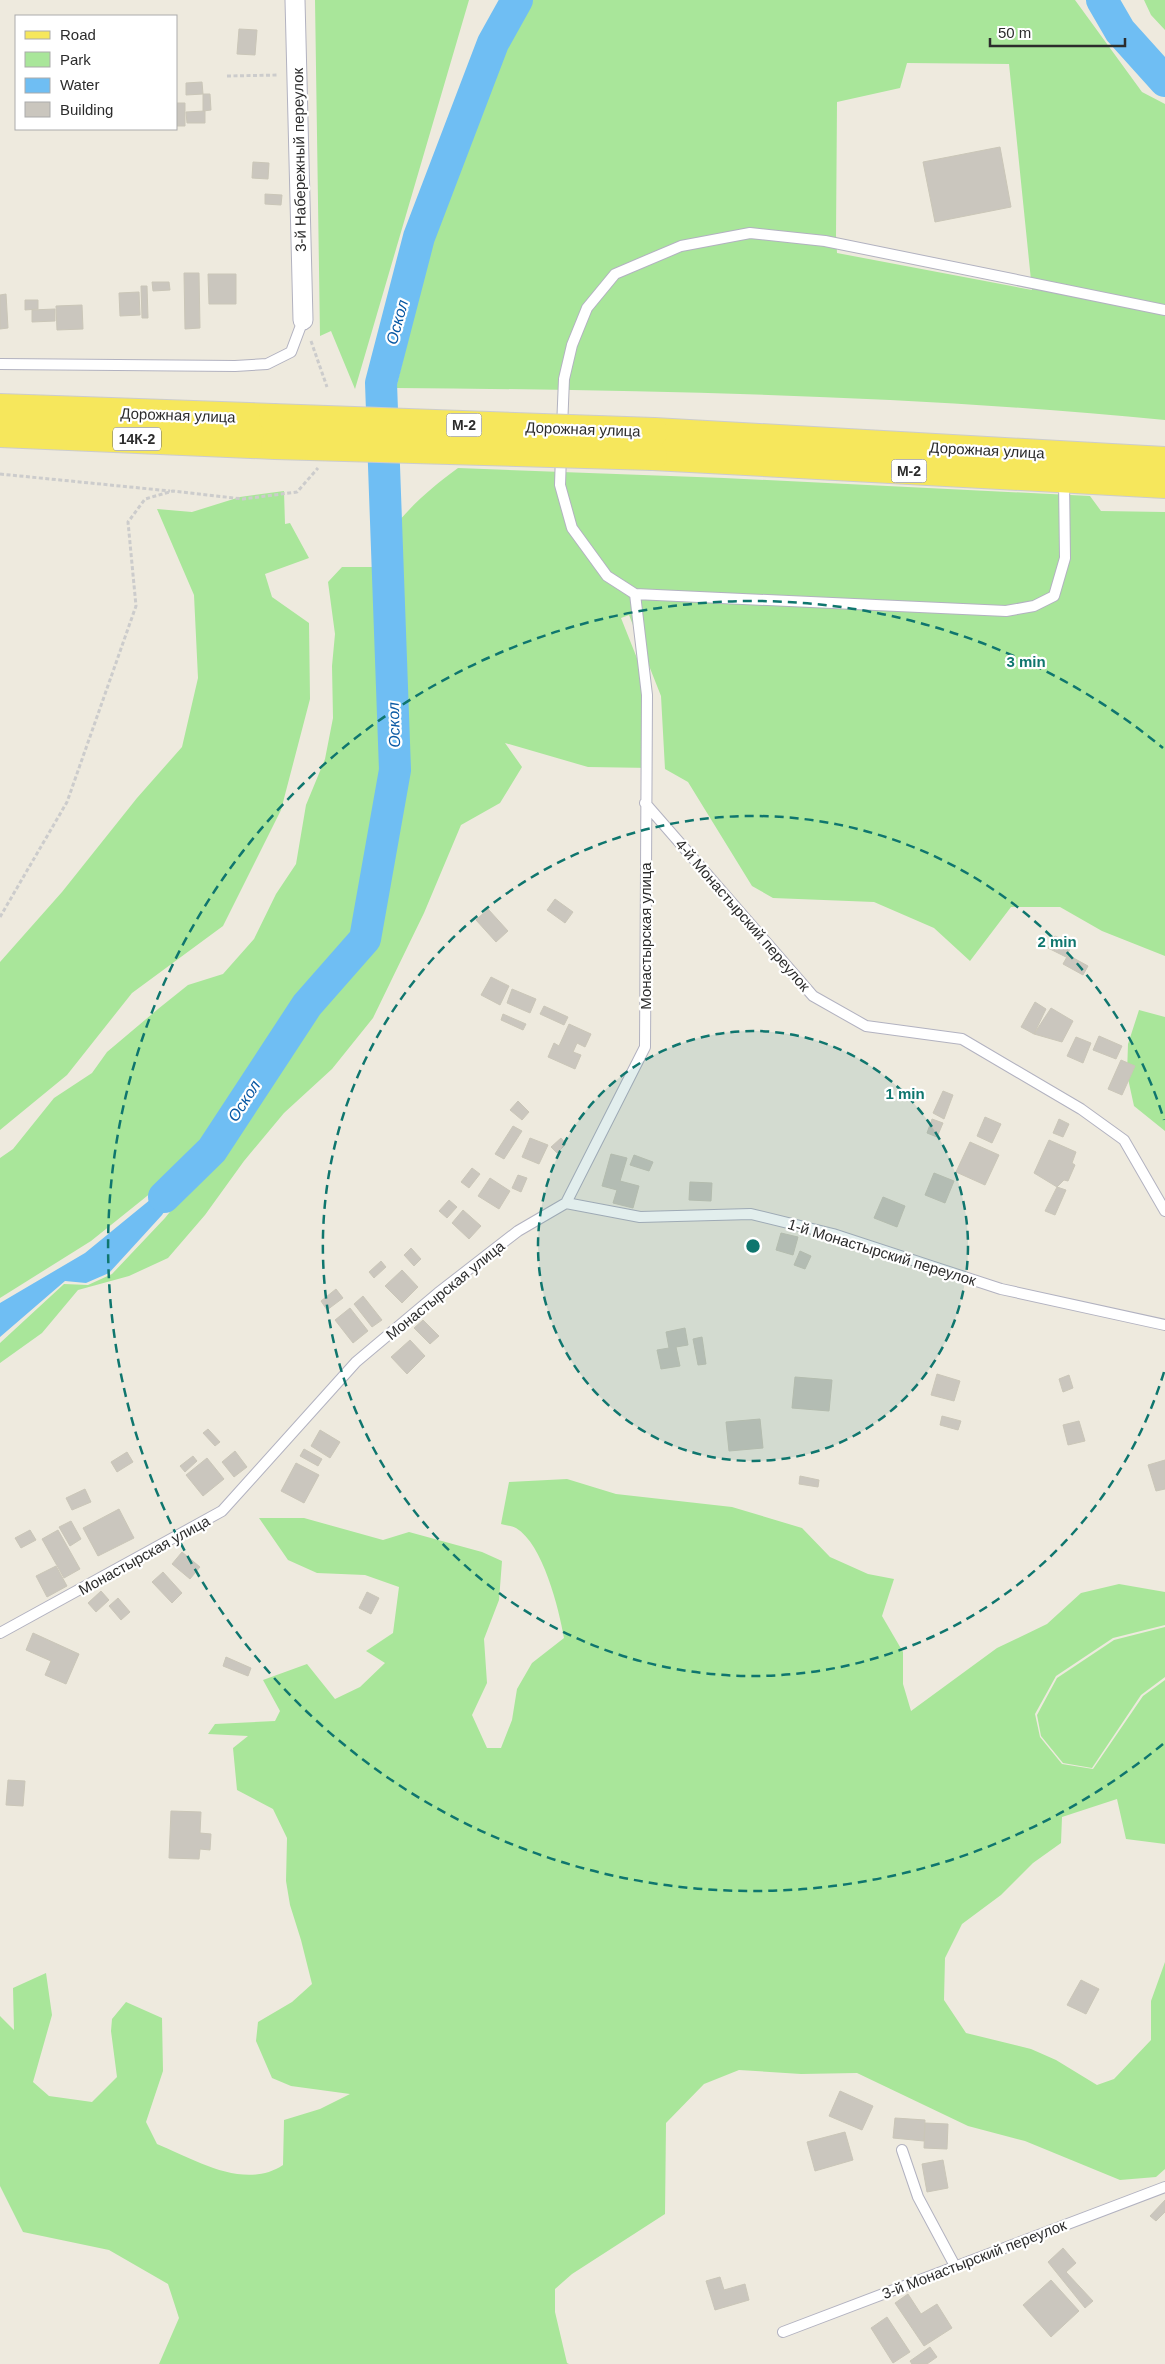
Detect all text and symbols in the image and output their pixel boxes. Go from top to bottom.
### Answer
legend [15,15,178,130]
scale bar [990,15,1125,47]
text: 50 m [998,24,1031,41]
text: Road [60,26,96,43]
text: Park [60,51,91,68]
street label: 3-й Набережный переулок [289,67,309,252]
text: Water [60,76,99,93]
text: Building [60,101,113,118]
water label: Оскол [383,298,411,346]
street label: Дорожная улица [120,404,237,426]
road number: М-2 [446,414,482,436]
street label: Дорожная улица [525,418,642,440]
road number: 14К-2 [113,428,161,450]
street label: Дорожная улица [929,438,1046,462]
road number: М-2 [892,460,926,482]
text: 3 min [1006,653,1046,670]
water label: Оскол [385,702,403,748]
street label: 4-й Монастырский переулок [672,835,814,995]
street label: Монастырская улица [637,862,654,1010]
text: 2 min [1037,933,1077,950]
water label: Оскол [224,1077,264,1125]
text: 1 min [885,1085,925,1102]
street label: 1-й Монастырский переулок [786,1215,979,1289]
street label: Монастырская улица [382,1237,508,1343]
centre of rings [744,1237,762,1255]
street label: Монастырская улица [75,1512,213,1598]
street label: 3-й Монастырский переулок [879,2216,1069,2302]

